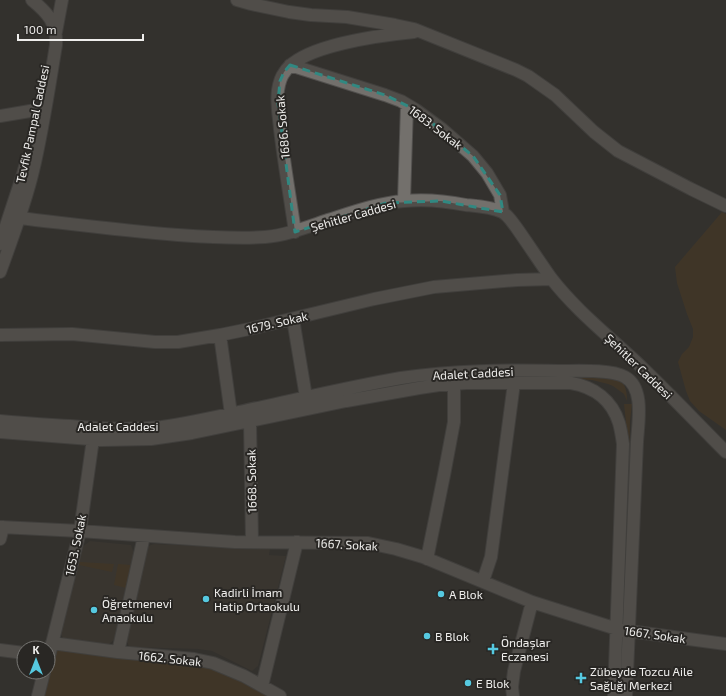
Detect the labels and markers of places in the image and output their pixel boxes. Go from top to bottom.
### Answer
place label: Kadirli İmam Hatip Ortaokulu [214,585,300,613]
place label: A Blok [449,587,483,601]
marker: A Blok [436,589,446,599]
marker: Kadirli İmam Hatip Ortaokulu [201,594,211,604]
place label: Öğretmenevi Anaokulu [102,596,172,624]
marker: Öğretmenevi Anaokulu [89,605,99,615]
place label: B Blok [435,629,469,643]
marker: B Blok [422,631,432,641]
place label: Öndaşlar Eczanesi [501,635,551,663]
marker: Öndaşlar Eczanesi [488,644,498,654]
place label: Zübeyde Tozcu Aile Sağlığı Merkezi [590,664,693,692]
marker: Zübeyde Tozcu Aile Sağlığı Merkezi [575,672,587,684]
place label: E Blok [476,676,509,690]
marker: E Blok [463,678,473,688]

